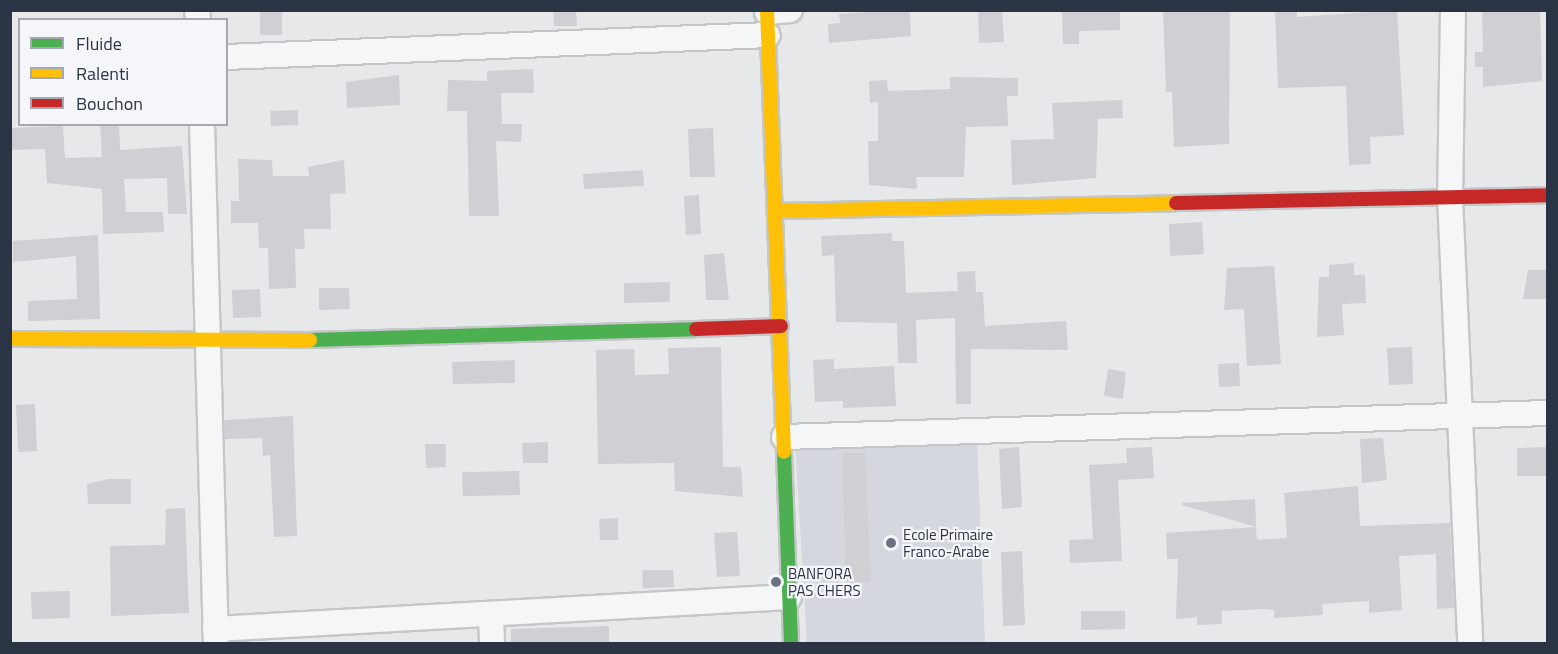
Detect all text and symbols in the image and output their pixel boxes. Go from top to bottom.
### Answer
legend [18,18,228,126]
text: Fluide [76,30,122,57]
text: Ralenti [76,60,129,87]
text: Bouchon [76,90,143,117]
place label: Ecole Primaire Franco-Arabe [903,525,993,560]
marker: Ecole Primaire Franco-Arabe [884,536,898,550]
place label: BANFORA PAS CHERS [788,564,861,599]
marker: BANFORA PAS CHERS [769,575,783,589]

